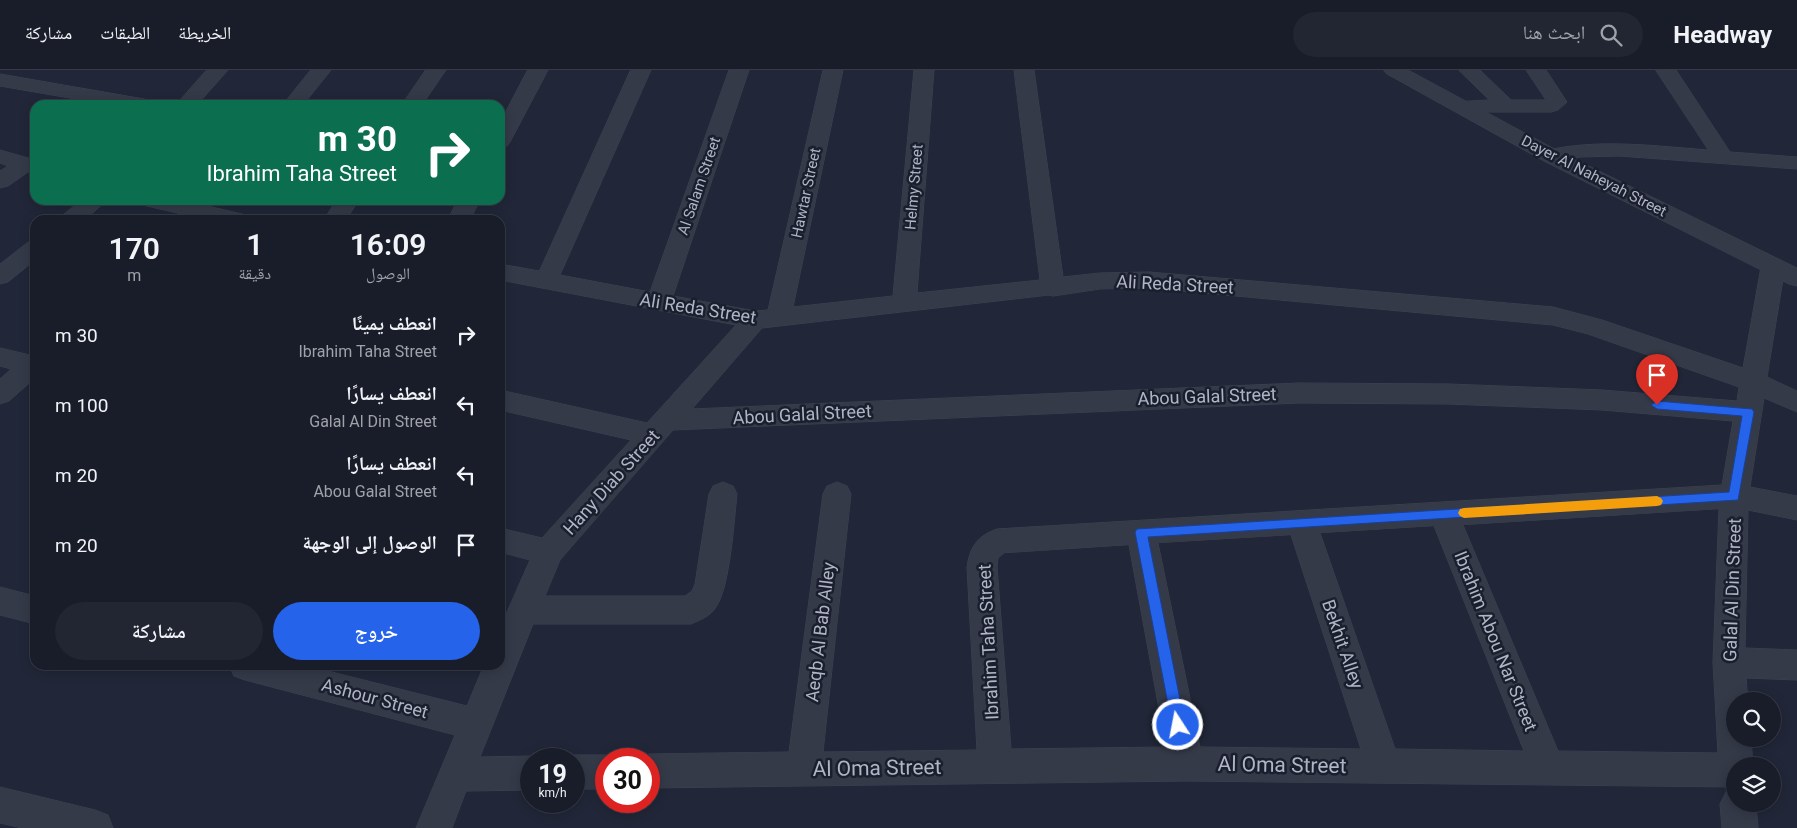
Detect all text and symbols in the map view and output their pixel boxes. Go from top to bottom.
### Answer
search box [1293,12,1643,57]
text: ابحث هنا [1523,21,1585,44]
icon: search [1597,21,1625,49]
text: Headway [1673,21,1772,49]
text: مشاركة [25,22,72,43]
text: الطبقات [100,22,150,43]
text: الخريطة [178,22,231,43]
text: 30 m [318,119,397,160]
icon: right [415,120,480,185]
street label: Dayer Al Naheyah Street [1518,132,1670,220]
street label: Al Salam Street [674,135,724,237]
street label: Helmy Street [901,143,927,231]
street label: Hawtar Street [788,146,824,240]
text: Ibrahim Taha Street [206,161,397,186]
text: 1 [246,227,263,262]
text: 16:09 [350,227,426,262]
text: 170 [109,231,160,266]
text: دقيقة [239,264,271,283]
text: الوصول [366,264,410,283]
text: m [127,266,141,285]
street label: Ali Reda Street [1116,270,1234,298]
street label: Ali Reda Street [638,288,758,328]
text: انعطف يمينًا [352,312,437,335]
icon: right [452,321,480,349]
text: 30 m [55,324,98,347]
text: Ibrahim Taha Street [298,342,437,361]
pin [1636,354,1678,405]
icon: arrive [1643,361,1671,389]
text: انعطف يسارًا [346,382,437,405]
street label: Abou Galal Street [1137,383,1277,409]
icon: left [452,391,480,419]
text: 100 m [55,394,108,417]
street label: Abou Galal Street [732,400,872,428]
text: Galal Al Din Street [309,412,437,431]
street label: Hany Diab Street [559,425,664,539]
text: انعطف يسارًا [346,452,437,475]
icon: left [452,461,480,489]
text: 20 m [55,464,98,487]
text: Abou Galal Street [313,482,437,501]
street label: Galal Al Din Street [1719,518,1745,662]
text: الوصول إلى الوجهة [303,531,437,554]
icon: arrive [452,531,480,559]
text: 20 m [55,534,98,557]
street label: Ibrahim Abou Nar Street [1450,548,1542,734]
street label: Aeqb Al Bab Alley [801,560,839,703]
street label: Ibrahim Taha Street [973,563,1003,720]
street label: Bekhit Alley [1318,597,1368,692]
button: مشاركة [55,602,263,660]
button: خروج [273,602,480,660]
street label: Ashour Street [320,674,431,722]
map controls [1726,692,1781,812]
button: search [1726,692,1781,747]
position arrow [1151,698,1203,750]
speed limit sign: 30 [595,748,660,813]
street label: Al Oma Street [1217,752,1347,778]
street label: Al Oma Street [812,755,942,781]
button: layers [1726,757,1781,812]
text: 19 [538,760,567,789]
text: km/h [538,786,567,800]

